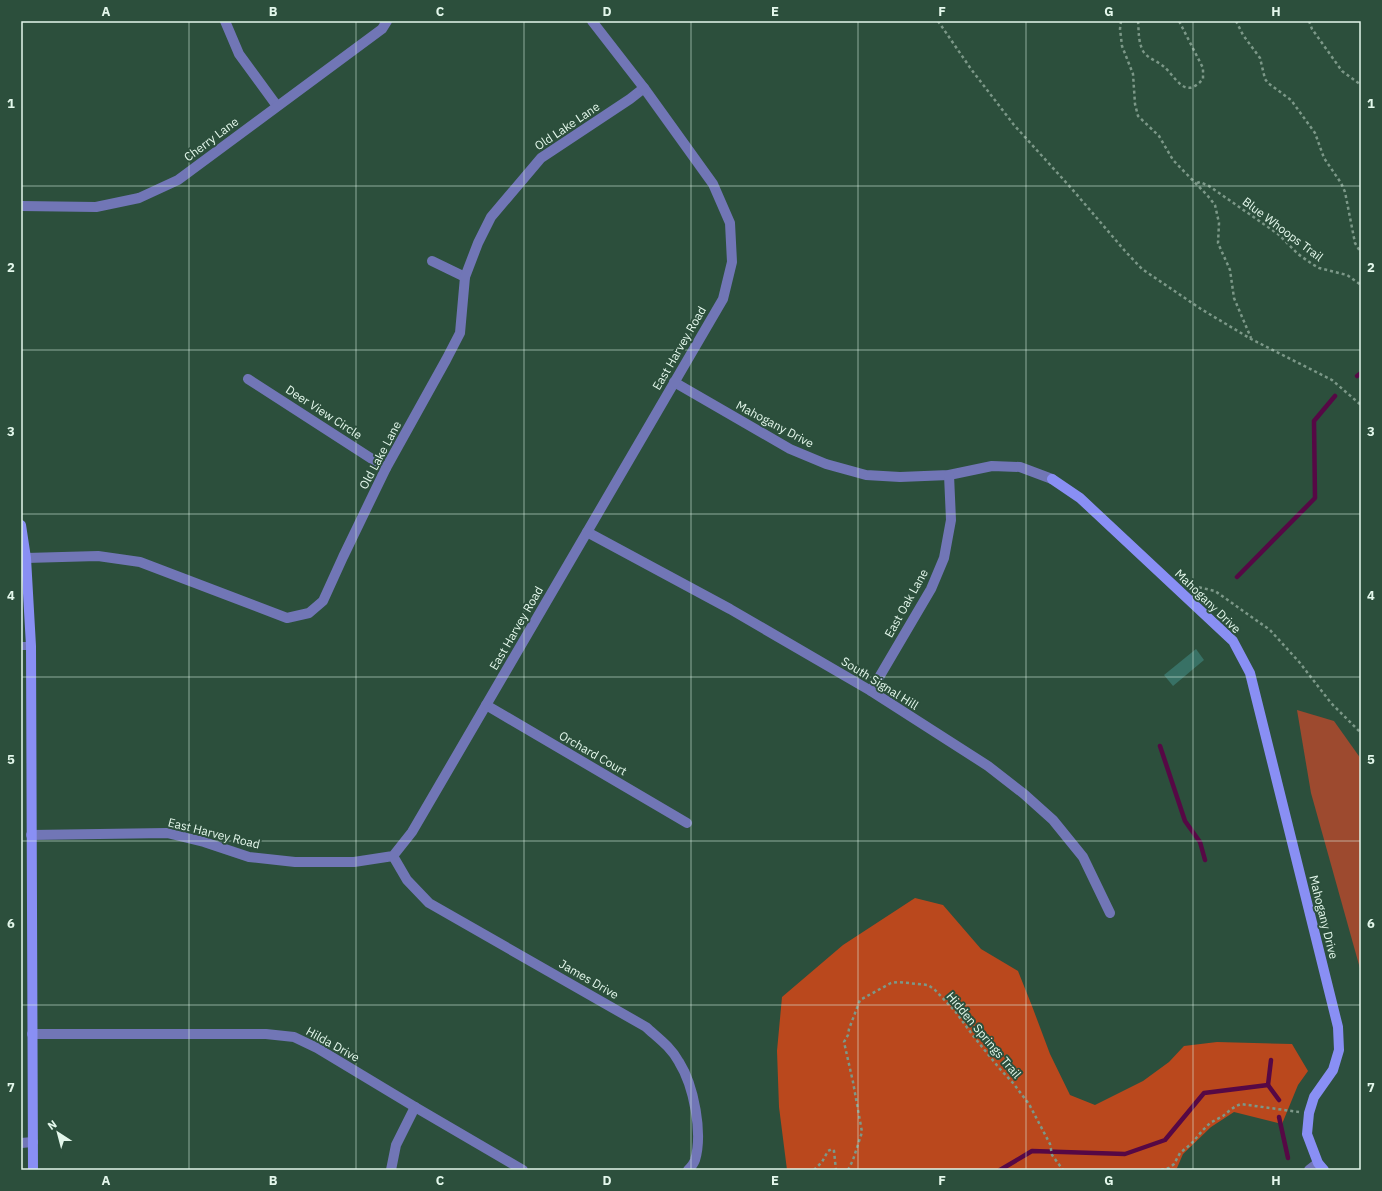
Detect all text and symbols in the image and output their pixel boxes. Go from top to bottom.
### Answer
text: A [102,3,111,20]
text: B [269,3,278,20]
text: C [436,3,445,20]
text: D [602,3,612,20]
text: E [771,3,779,20]
text: F [938,3,946,20]
text: G [1104,3,1114,20]
text: H [1271,3,1281,20]
text: 1 [7,95,15,112]
text: 1 [1367,95,1375,112]
street label: Old Lake Lane [532,98,603,153]
street label: Cherry Lane [181,113,242,164]
street label: Blue Whoops Trail [1240,194,1326,264]
text: 2 [7,259,15,276]
text: 2 [1367,259,1375,276]
street label: East Harvey Road [649,303,709,393]
street label: Deer View Circle [283,382,365,442]
street label: Mahogany Drive [734,397,817,451]
street label: Old Lake Lane [356,418,404,492]
text: 3 [7,423,15,440]
text: 3 [1367,423,1375,440]
street label: East Oak Lane [881,566,931,640]
street label: Mahogany Drive [1172,566,1244,636]
street label: East Harvey Road [486,583,546,673]
text: 4 [7,587,15,604]
text: 4 [1367,587,1375,604]
street label: South Signal Hill [839,653,921,713]
street label: Orchard Court [556,728,630,778]
text: 5 [7,751,15,768]
text: 5 [1367,751,1375,768]
street label: East Harvey Road [166,814,262,852]
street label: Mahogany Drive [1306,874,1342,961]
text: 6 [7,915,15,932]
text: 6 [1367,915,1375,932]
street label: James Drive [557,956,622,1002]
street label: Hidden Springs Trail [943,989,1025,1081]
street label: Hilda Drive [304,1023,363,1065]
text: 7 [7,1079,15,1096]
text: 7 [1367,1079,1375,1096]
north arrow [38,1113,78,1153]
text: N [45,1117,59,1133]
text: A [102,1172,111,1189]
text: B [269,1172,278,1189]
text: C [436,1172,445,1189]
text: D [602,1172,612,1189]
text: E [771,1172,779,1189]
text: F [938,1172,946,1189]
text: G [1104,1172,1114,1189]
text: H [1271,1172,1281,1189]

